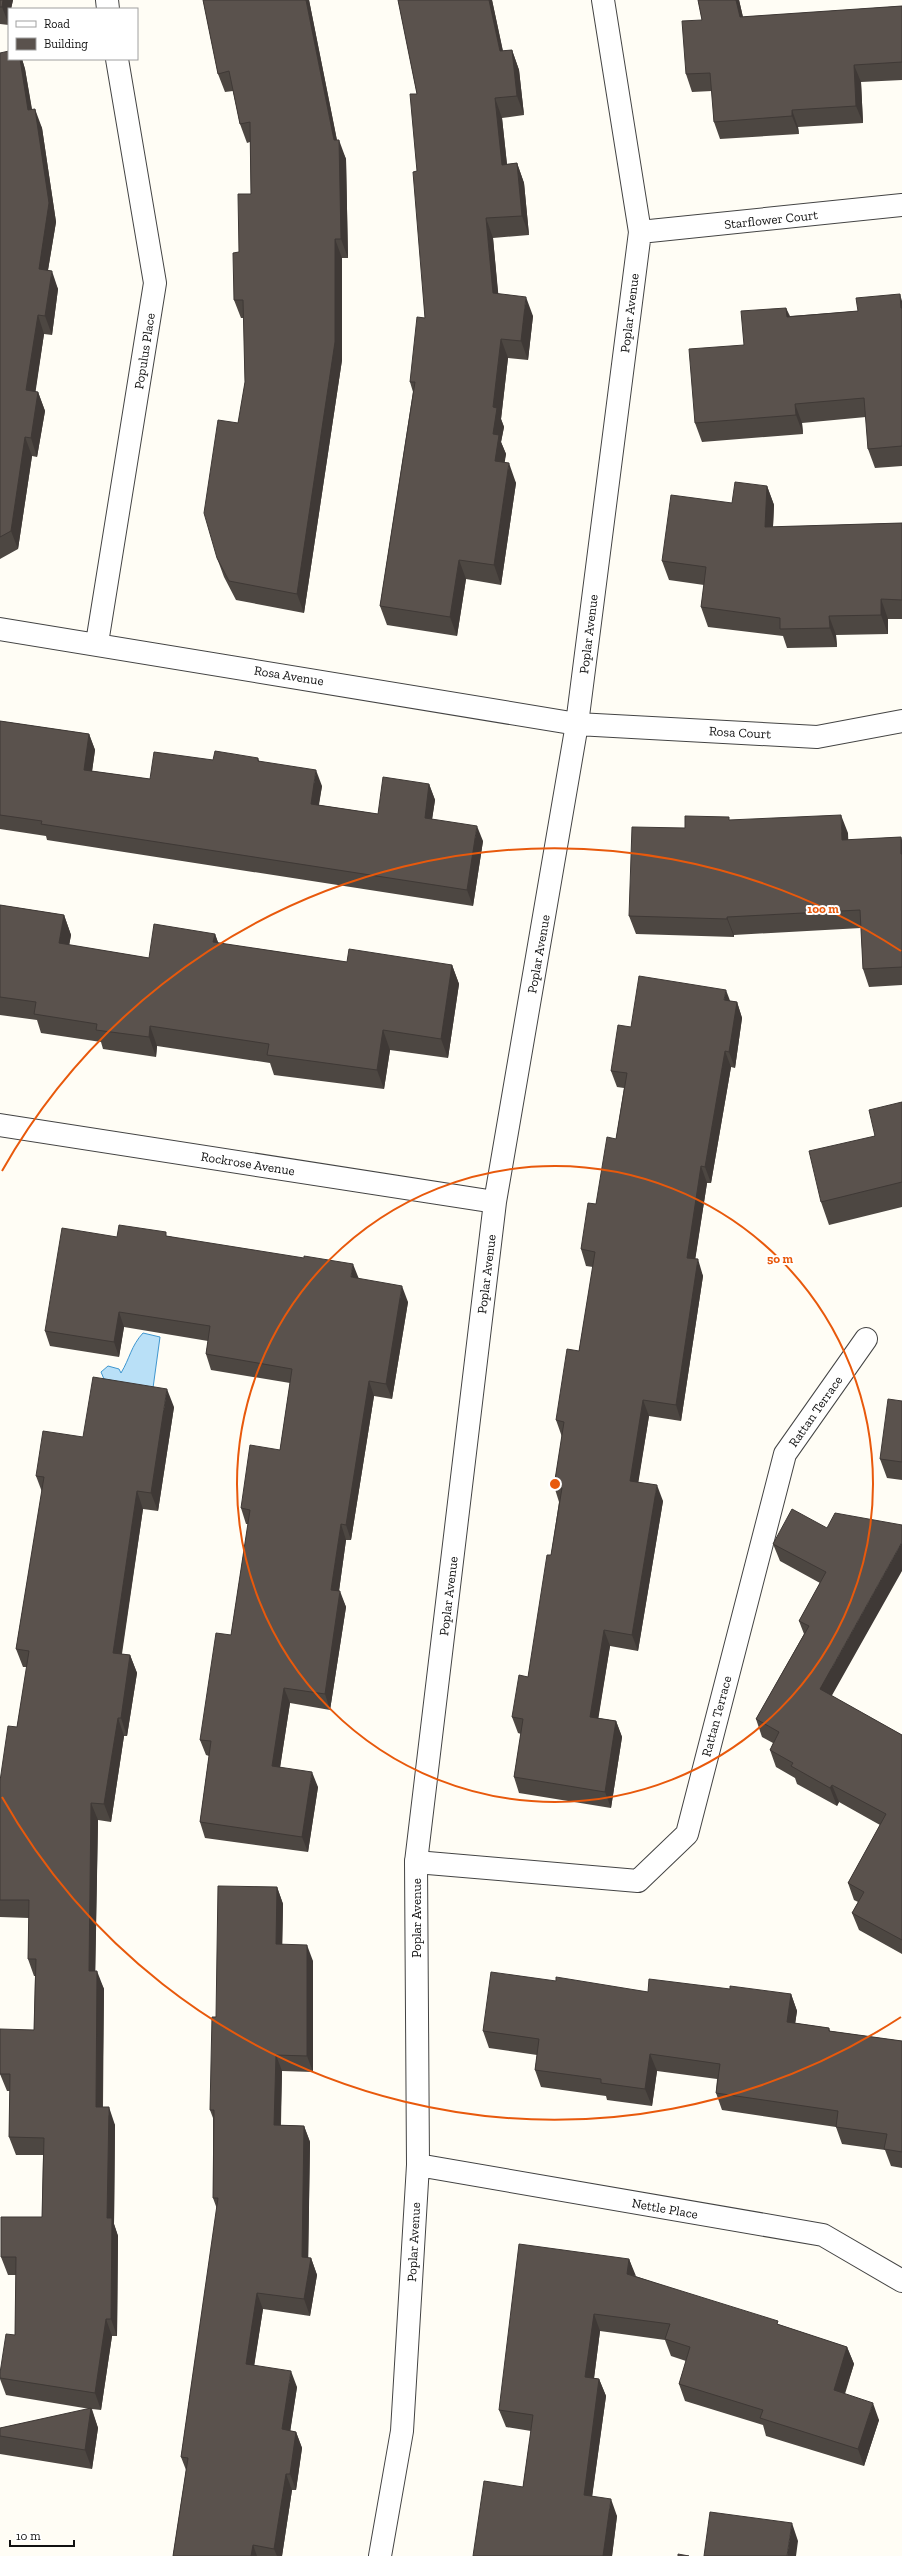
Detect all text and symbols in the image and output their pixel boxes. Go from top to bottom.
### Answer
legend [8,8,138,60]
text: Road [44,17,70,31]
text: Building [44,37,88,51]
street label: Starflower Court [723,207,819,232]
street label: Poplar Avenue [617,273,642,354]
street label: Populus Place [131,312,158,390]
street label: Poplar Avenue [576,594,601,675]
street label: Rosa Avenue [253,663,325,688]
street label: Rosa Court [709,723,772,742]
text: 100 m [807,902,839,916]
street label: Poplar Avenue [524,914,553,995]
street label: Rockrose Avenue [200,1149,296,1178]
street label: Poplar Avenue [474,1234,499,1315]
text: 50 m [767,1252,793,1266]
street label: Rattan Terrace [785,1373,845,1450]
centre of rings [548,1477,562,1491]
street label: Poplar Avenue [436,1556,461,1637]
street label: Rattan Terrace [698,1674,734,1758]
street label: Poplar Avenue [409,1878,424,1958]
street label: Nettle Place [631,2195,699,2222]
street label: Poplar Avenue [404,2202,423,2282]
scale bar [10,2522,74,2548]
text: 10 m [16,2529,41,2543]

